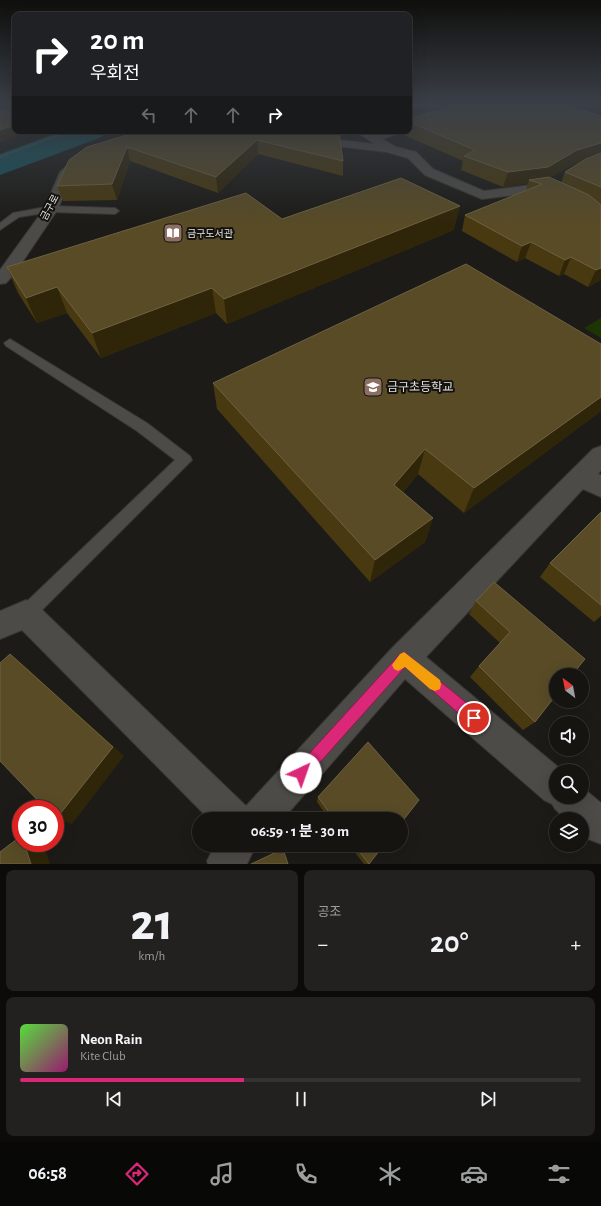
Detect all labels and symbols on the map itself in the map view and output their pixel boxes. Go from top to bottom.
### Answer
street label: 금구로 [39,193,61,222]
library icon: 금구도서관 [162,222,184,244]
place label: 금구도서관 [187,229,234,239]
school or university icon: 금구초등학교 [362,376,384,398]
place label: 금구초등학교 [387,380,453,393]
north arrow [549,668,589,708]
pin [457,701,491,735]
position arrow [280,752,322,794]
speed limit sign: 30 [12,800,64,852]

